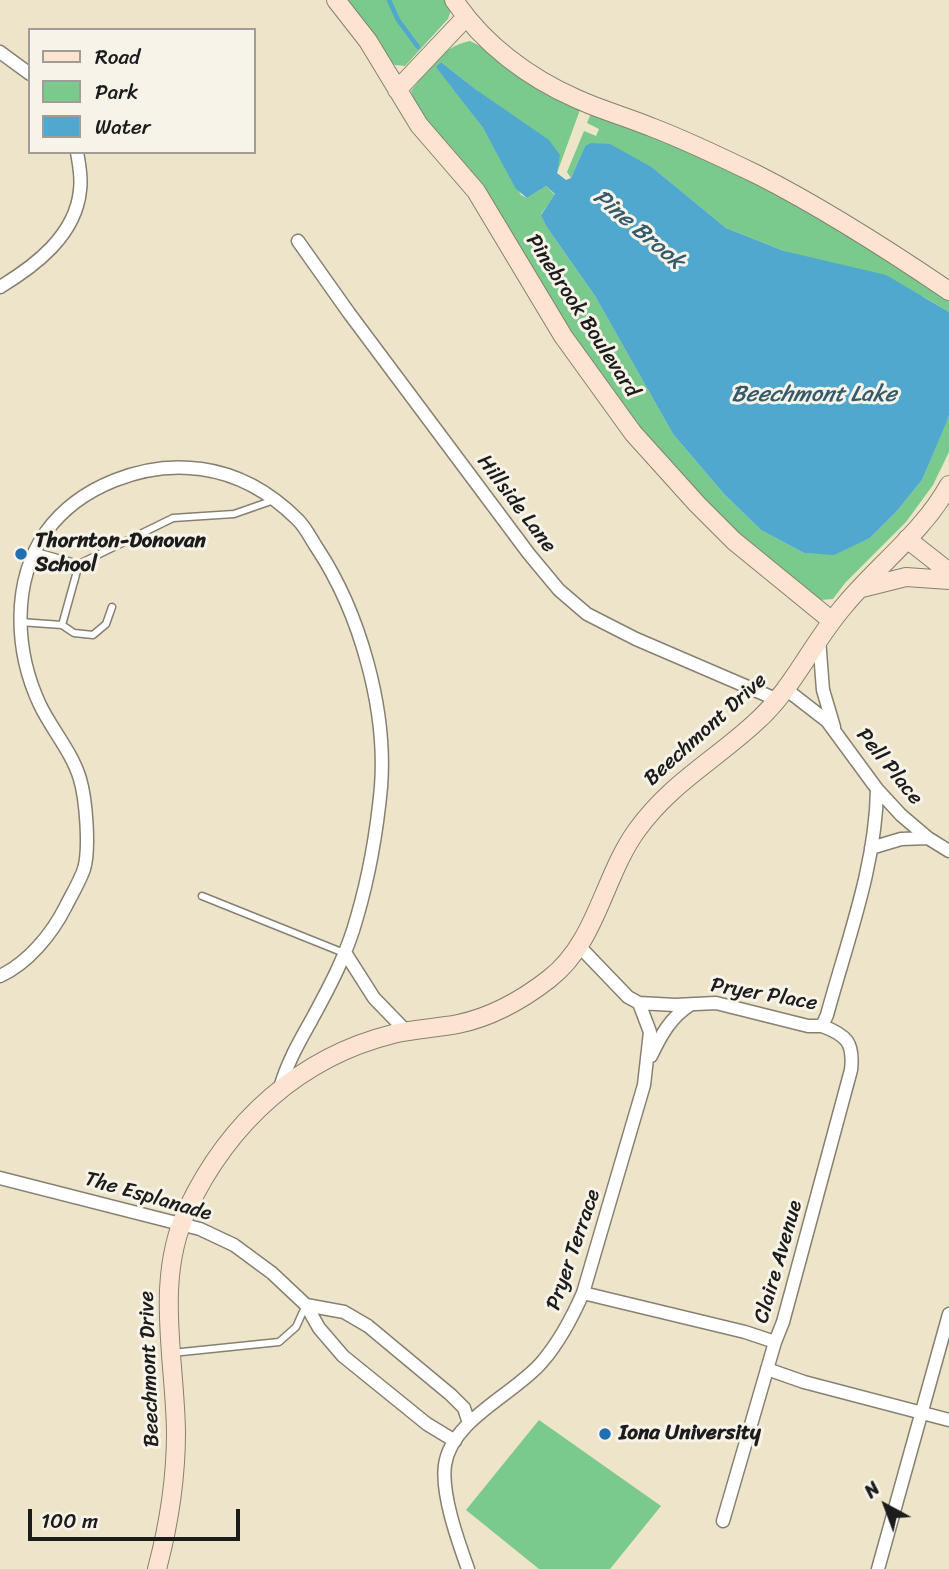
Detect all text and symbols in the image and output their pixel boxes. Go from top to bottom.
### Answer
legend [28,28,256,154]
text: Road [95,38,140,76]
text: Park [95,73,138,111]
text: Water [95,108,150,146]
water label: Pine Brook [587,184,689,276]
street label: Pinebrook Boulevard [520,230,644,402]
water label: Beechmont Lake [731,381,897,409]
street label: Hillside Lane [471,450,561,558]
place label: Thornton-Donovan School [35,529,206,579]
marker: Thornton-Donovan School [13,546,29,562]
street label: Beechmont Drive [639,668,773,792]
street label: Pell Place [850,724,928,810]
street label: Pryer Place [709,973,819,1017]
street label: The Esplanade [82,1167,214,1227]
street label: Pryer Terrace [542,1186,606,1314]
street label: Claire Avenue [749,1198,809,1326]
street label: Beechmont Drive [135,1290,165,1448]
place label: Iona University [619,1421,761,1447]
marker: Iona University [597,1426,613,1442]
north arrow [851,1471,921,1541]
text: N [856,1473,888,1507]
scale bar [32,1496,243,1540]
text: 100 m [41,1502,98,1540]

